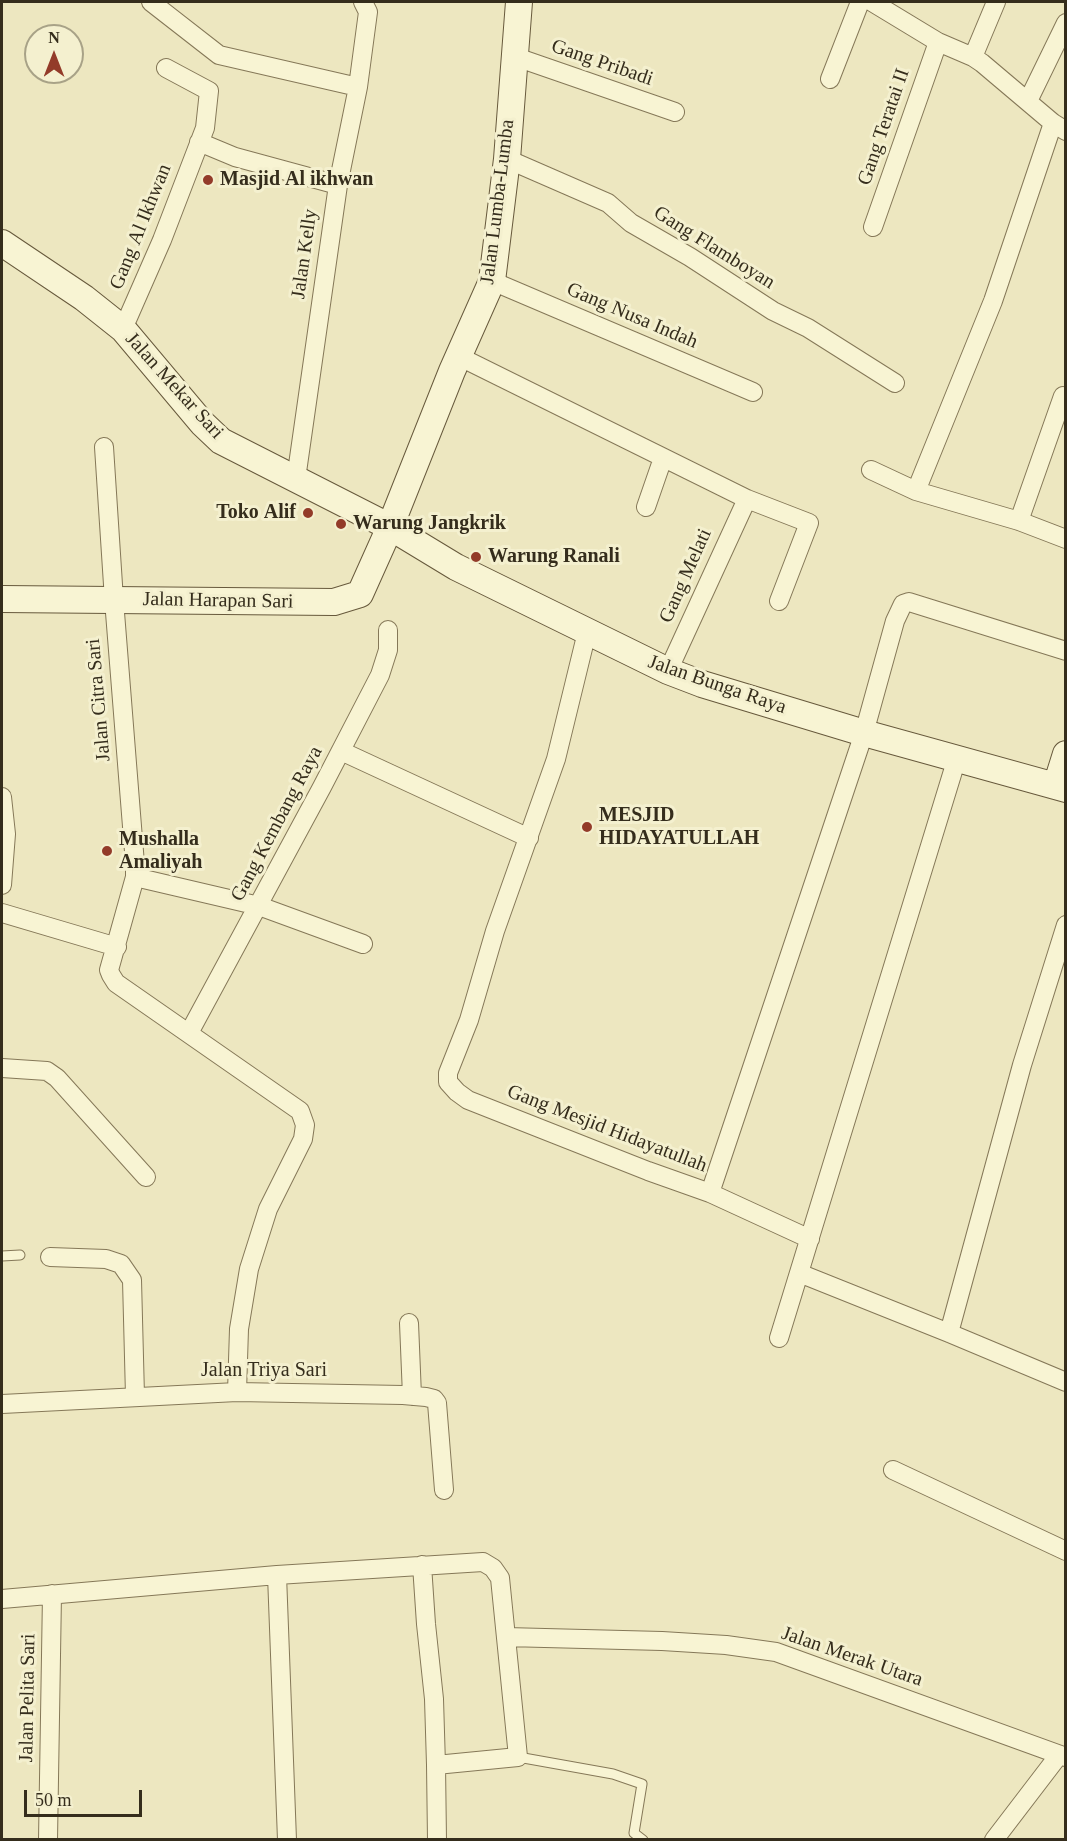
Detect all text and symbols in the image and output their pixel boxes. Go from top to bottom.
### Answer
north arrow [24,24,84,84]
text: N [48,29,60,46]
street label: Gang Pribadi [548,34,656,92]
street label: Gang Teratai II [853,65,915,189]
street label: Jalan Lumba-Lumba [476,118,520,286]
street label: Gang Al Ikhwan [105,161,177,293]
place label: Masjid Al ikhwan [220,168,373,192]
marker: Masjid Al ikhwan [201,173,215,187]
street label: Gang Flamboyan [649,201,779,295]
street label: Jalan Kelly [287,208,323,300]
street label: Gang Nusa Indah [563,278,701,354]
street label: Jalan Mekar Sari [120,328,228,444]
place label: Toko Alif [216,501,296,525]
marker: Toko Alif [301,506,315,520]
place label: Warung Jangkrik [353,512,506,536]
marker: Warung Jangkrik [334,517,348,531]
street label: Gang Melati [655,525,717,627]
place label: Warung Ranali [488,545,620,569]
marker: Warung Ranali [469,550,483,564]
street label: Jalan Harapan Sari [142,588,294,614]
street label: Jalan Citra Sari [82,638,116,762]
street label: Jalan Bunga Raya [645,650,789,720]
street label: Gang Kembang Raya [226,742,328,906]
place label: MESJID HIDAYATULLAH [599,804,759,851]
marker: MESJID HIDAYATULLAH [580,820,594,834]
place label: Mushalla Amaliyah [119,828,202,875]
marker: Mushalla Amaliyah [100,844,114,858]
street label: Gang Mesjid Hidayatullah [504,1080,710,1178]
street label: Jalan Triya Sari [201,1359,327,1383]
street label: Jalan Merak Utara [778,1622,926,1692]
street label: Jalan Pelita Sari [15,1633,41,1763]
scale bar [27,1778,146,1816]
text: 50 m [35,1790,72,1810]

